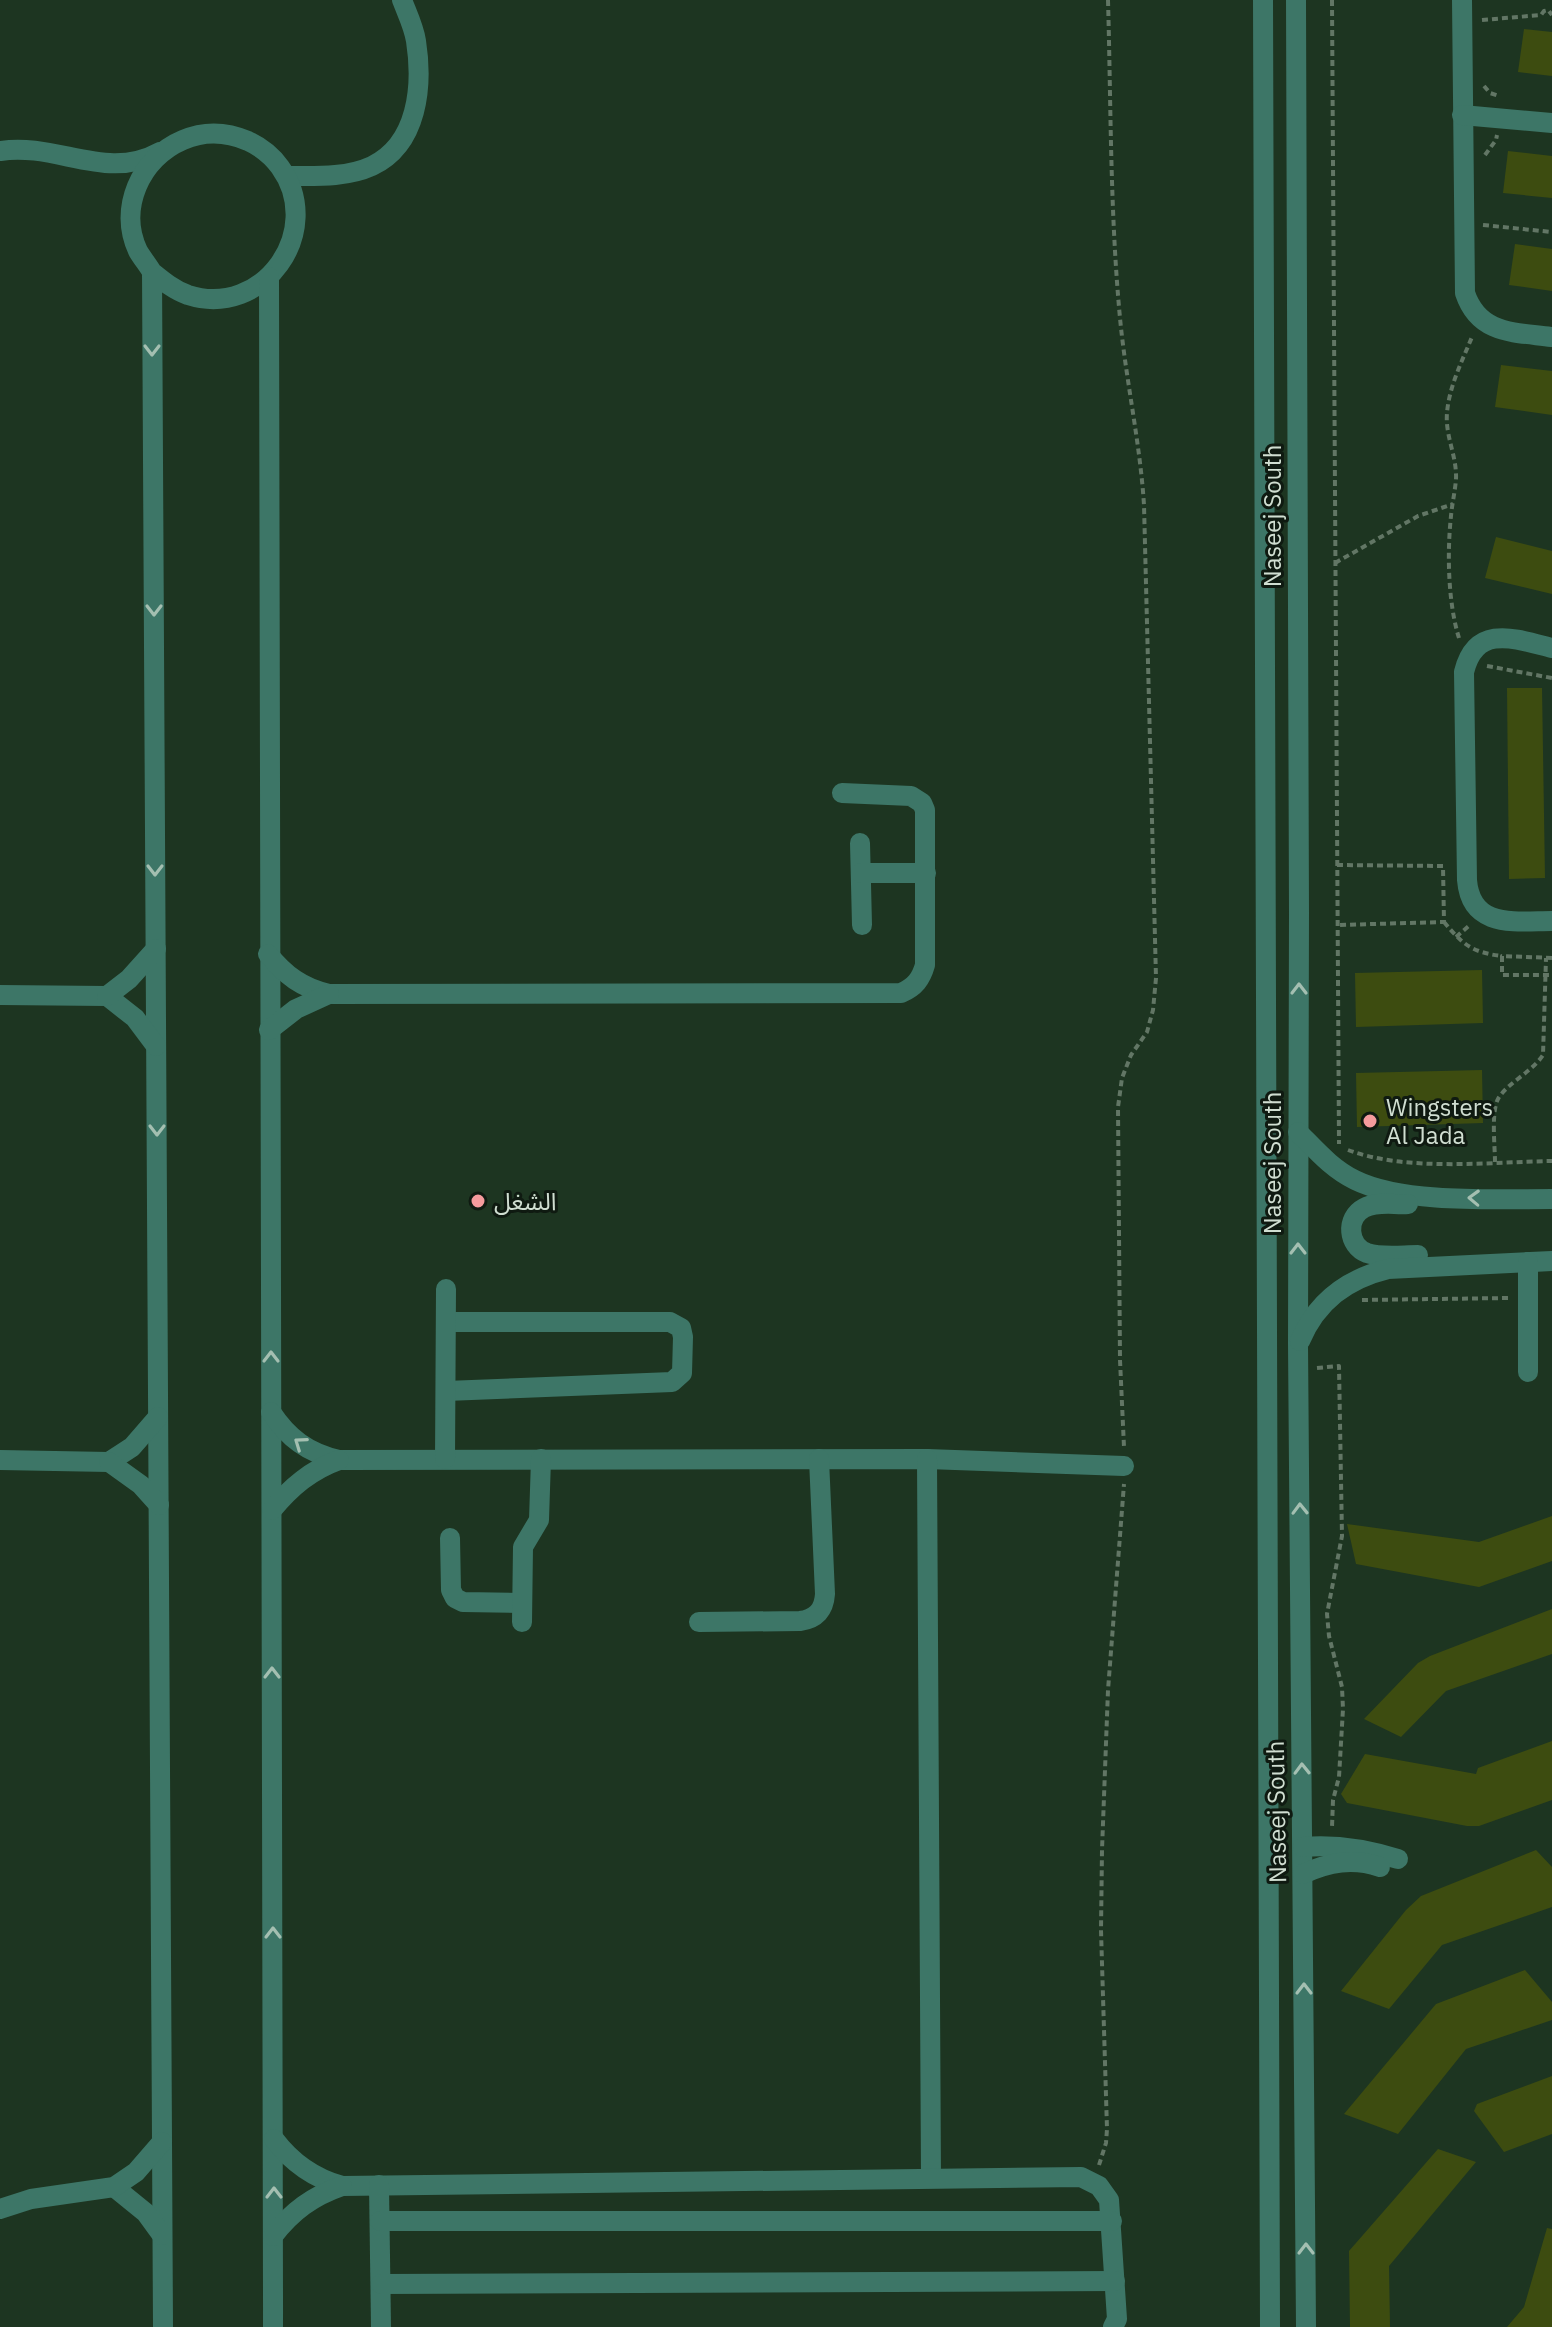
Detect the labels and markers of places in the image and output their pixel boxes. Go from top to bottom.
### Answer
place label: Wingsters Al Jada [1386,1091,1493,1151]
marker: Wingsters Al Jada [1361,1112,1379,1130]
place label: الشغل [494,1185,556,1217]
marker: الشغل [469,1192,487,1210]

